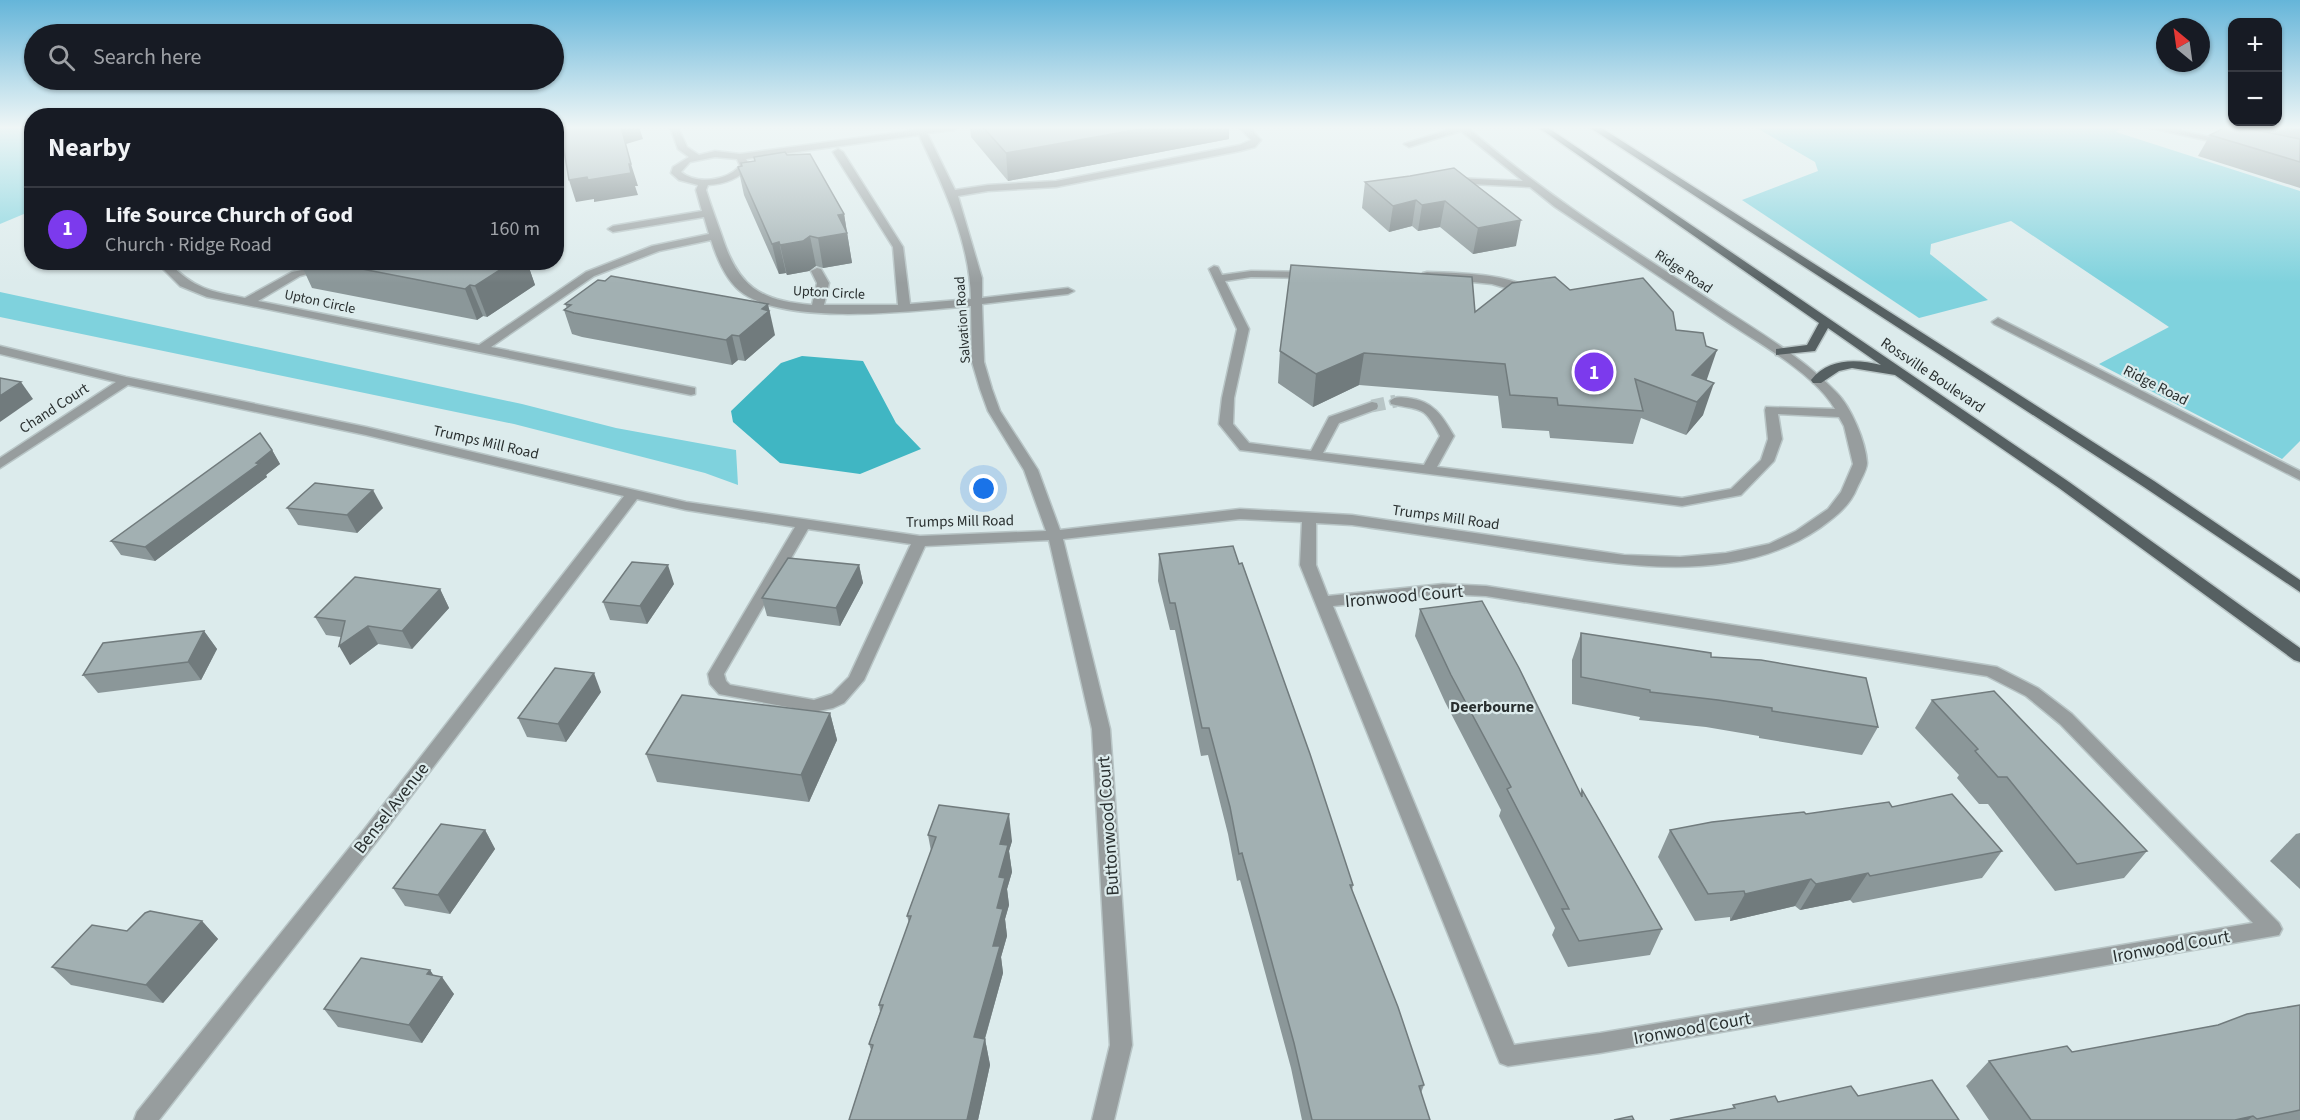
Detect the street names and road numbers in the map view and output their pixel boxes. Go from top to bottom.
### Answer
street label: Ridge Road [1651,245,1716,299]
street label: Salvation Road [950,276,976,364]
street label: Upton Circle [792,281,866,305]
street label: Upton Circle [282,285,357,319]
street label: Rossville Boulevard [1876,333,1989,418]
street label: Ridge Road [2120,360,2192,411]
street label: Chand Court [15,378,93,439]
street label: Trumps Mill Road [431,420,541,465]
street label: Trumps Mill Road [1391,500,1501,535]
street label: Trumps Mill Road [906,510,1014,533]
street label: Ironwood Court [1344,579,1464,614]
street label: Buttonwood Court [1091,755,1126,897]
street label: Bensel Avenue [348,757,435,859]
street label: Ironwood Court [2111,924,2232,969]
street label: Ironwood Court [1632,1006,1753,1051]

